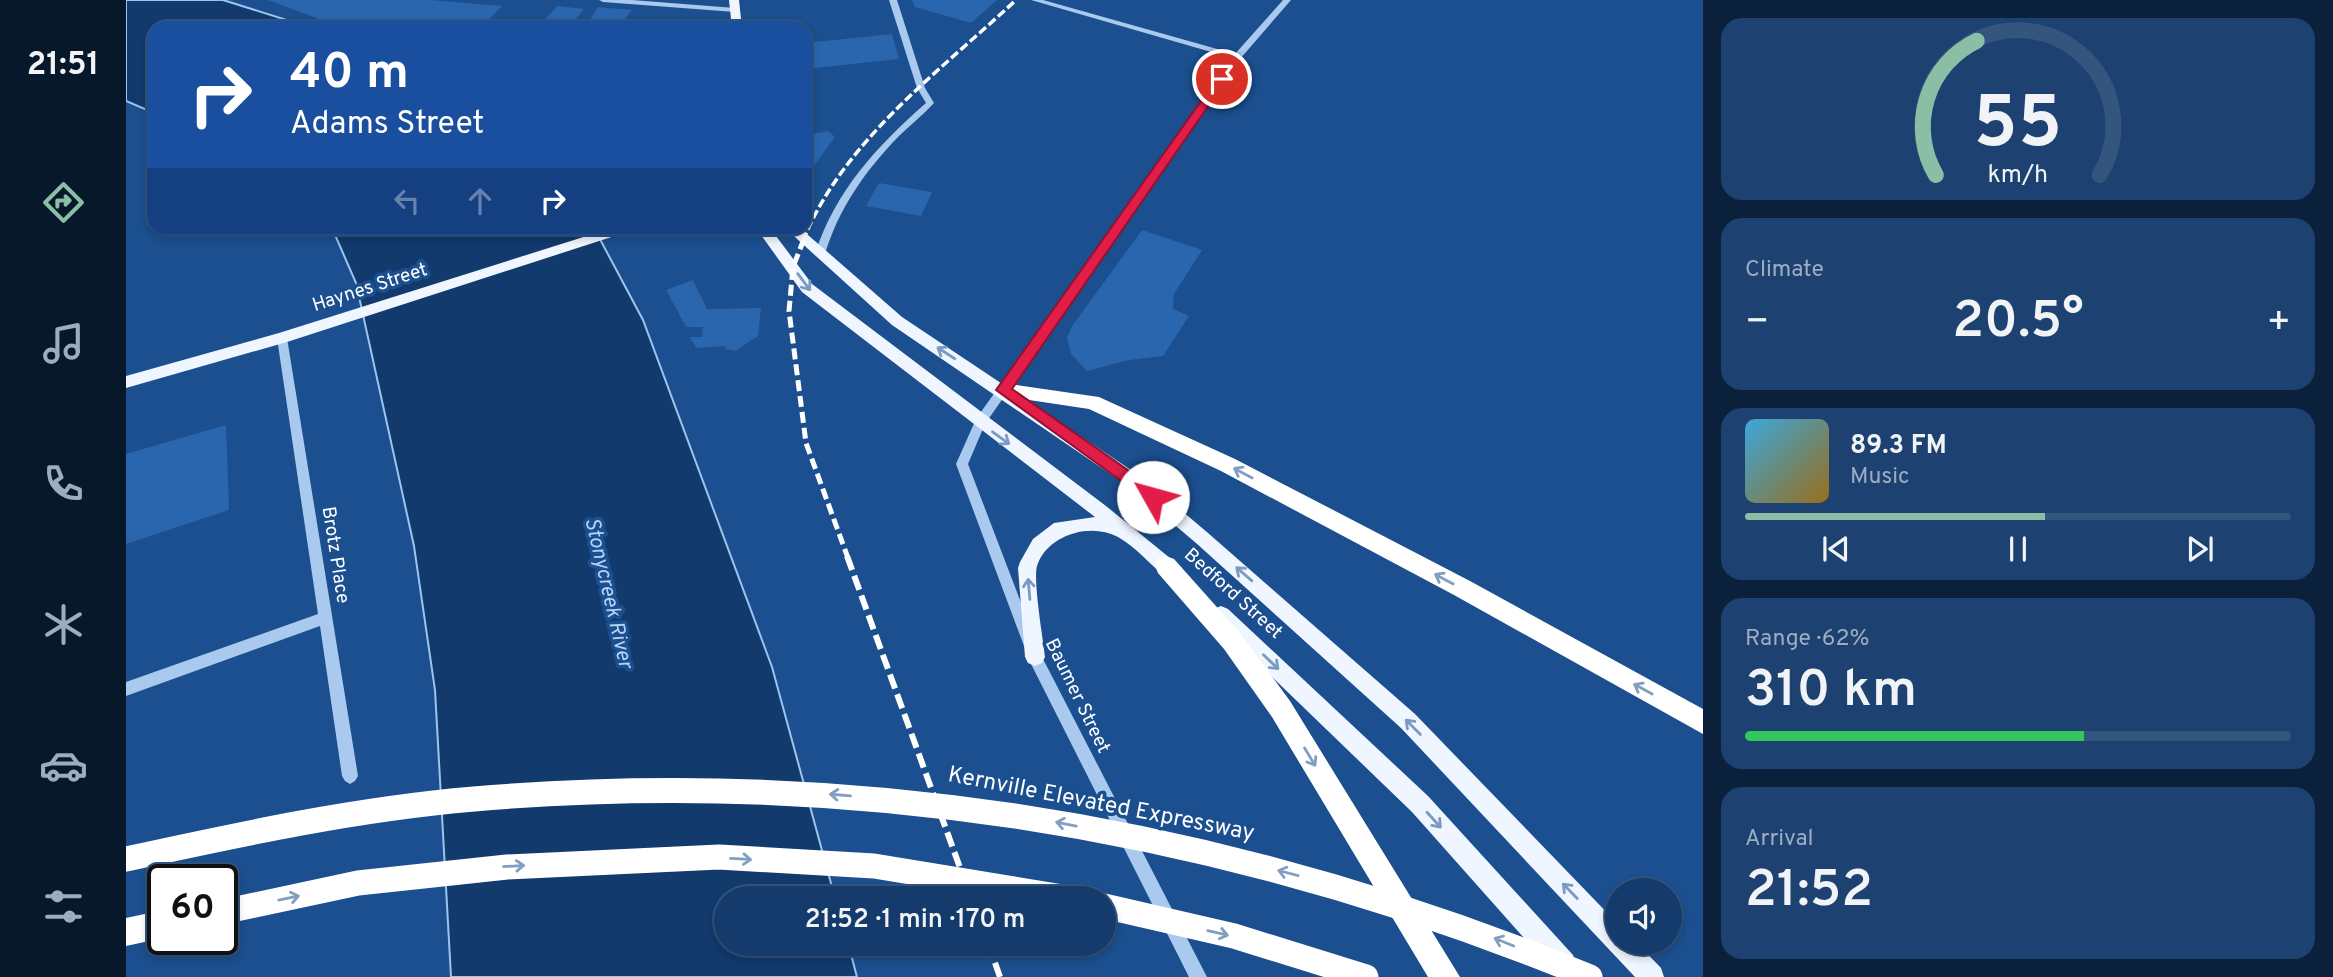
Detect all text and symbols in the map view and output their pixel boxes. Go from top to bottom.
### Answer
text: 40 m [290,44,409,106]
text: 21:51 [27,46,99,86]
icon: right [175,49,266,140]
pin [1192,49,1252,109]
icon: arrive [1203,60,1241,98]
text: 55 [1974,81,2062,173]
text: Adams Street [290,105,484,145]
text: km/h [1988,160,2048,192]
icon: directions [39,178,88,227]
icon: left [388,182,426,220]
icon: ahead [461,182,499,220]
icon: right [534,182,572,220]
text: Climate [1745,256,1824,285]
street label: Haynes Street [309,258,431,318]
one-way arrow [796,272,811,290]
text: 20.5° [1952,290,2084,356]
text: − [1745,299,1770,348]
text: + [2266,299,2291,348]
icon: music [39,319,88,368]
one-way arrow [937,346,956,360]
text: 89.3 FM [1850,430,1947,463]
one-way arrow [991,431,1010,445]
icon: phone [39,459,88,508]
position arrow [1116,460,1190,534]
text: Music [1850,463,1910,492]
one-way arrow [1233,466,1254,479]
street label: Brotz Place [315,505,355,605]
water label: Stonycreek River [578,515,639,673]
icon: previous [1817,530,1855,568]
icon: pause [1999,530,2037,568]
icon: next [2181,530,2219,568]
street label: Bedford Street [1179,543,1287,645]
one-way arrow [1235,566,1253,582]
one-way arrow [1435,571,1455,585]
one-way arrow [1022,579,1035,601]
icon: climate [39,600,88,649]
text: Range · 62% [1745,625,1870,654]
street label: Baumer Street [1039,635,1115,757]
one-way arrow [1262,653,1279,670]
text: 310 km [1745,659,1917,725]
one-way arrow [1634,682,1654,696]
one-way arrow [1404,718,1421,735]
icon: car [39,741,88,790]
one-way arrow [1304,746,1318,766]
street label: Kernville Elevated Expressway [945,761,1257,849]
one-way arrow [829,788,852,801]
one-way arrow [1426,811,1442,829]
one-way arrow [1055,817,1078,831]
text: Arrival [1745,825,1814,854]
one-way arrow [730,852,753,865]
text: 21:52 [1745,859,1873,925]
one-way arrow [502,860,525,873]
speed limit sign: 60 [147,864,238,955]
one-way arrow [1277,866,1300,879]
map controls [1605,878,1682,955]
button: sound [1605,878,1682,955]
icon: filters [39,882,88,931]
one-way arrow [1562,882,1578,900]
one-way arrow [277,890,300,904]
text: 21:52 · 1 min · 170 m [805,904,1025,937]
one-way arrow [1206,927,1229,940]
one-way arrow [1494,935,1516,948]

